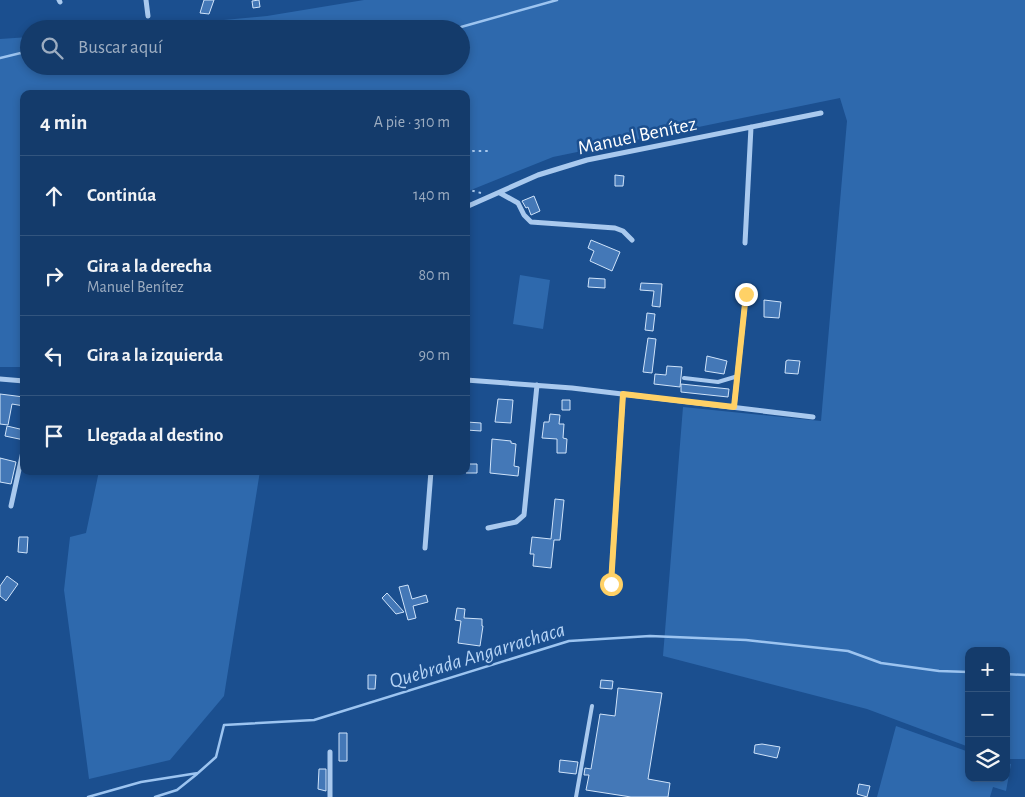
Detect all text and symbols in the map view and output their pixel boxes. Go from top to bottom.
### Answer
search box [20,20,470,75]
icon: search [38,34,66,62]
text: Buscar aquí [78,38,163,57]
text: 4 min [40,112,87,133]
text: A pie · 310 m [374,114,450,130]
street label: Manuel Benítez [576,114,698,158]
icon: ahead [40,182,68,210]
text: Continúa [87,186,156,205]
text: 140 m [413,187,450,203]
text: Gira a la derecha [87,257,212,276]
icon: right [40,262,68,290]
text: 80 m [419,267,450,283]
text: Manuel Benítez [87,279,184,295]
route end [735,283,758,306]
icon: left [40,342,68,370]
text: Gira a la izquierda [87,346,223,365]
text: 90 m [419,347,450,363]
icon: arrive [40,422,68,450]
text: Llegada al destino [87,426,224,445]
route start [600,573,623,596]
water label: Quebrada Angarrachaca [387,619,567,692]
map controls [965,647,1010,782]
button: + [965,647,1010,692]
button: − [965,692,1010,737]
button: layers [965,737,1010,782]

